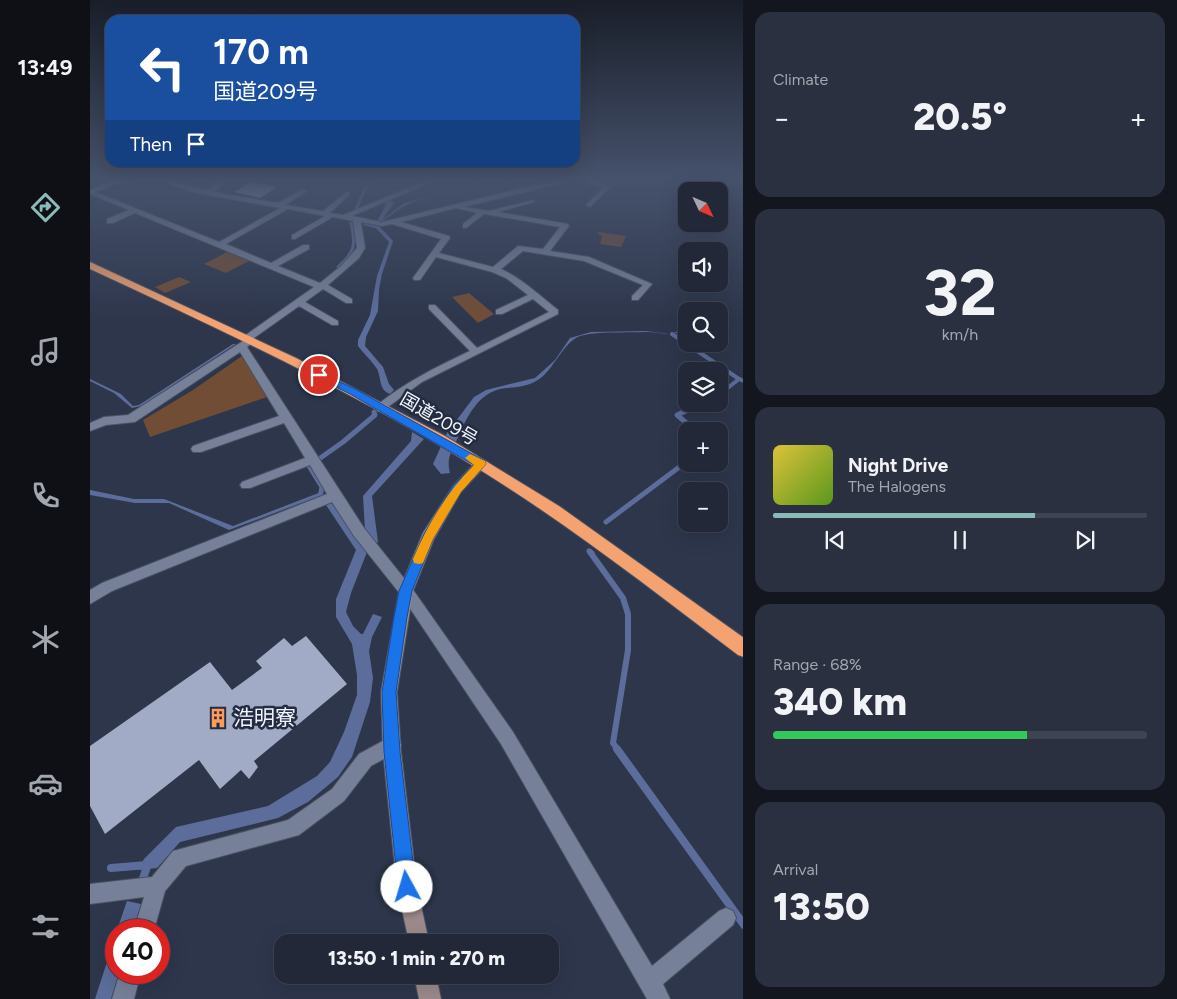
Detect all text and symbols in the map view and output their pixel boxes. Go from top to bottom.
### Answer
text: 170 m [213,31,309,73]
icon: left [130,35,195,100]
text: 13:49 [18,54,72,81]
text: Climate [773,70,828,89]
text: 国道209号 [213,78,318,105]
text: 20.5° [913,94,1007,140]
text: − [773,101,790,135]
text: + [1130,101,1147,135]
icon: arrive [182,130,210,158]
text: Then [130,133,172,156]
north arrow [678,182,728,232]
map controls [678,182,728,532]
icon: directions [28,190,63,225]
button: sound [678,242,728,292]
text: 32 [923,253,997,331]
button: search [678,302,728,352]
text: km/h [942,325,978,344]
icon: music [28,334,63,369]
pin [298,354,340,396]
icon: arrive [305,361,333,389]
button: layers [678,362,728,412]
street label: 国道209号 [396,388,482,450]
button: + [678,422,728,472]
text: Night Drive [848,454,948,477]
text: The Halogens [848,477,946,496]
icon: phone [28,478,63,513]
button: − [678,482,728,532]
icon: previous [821,526,849,554]
icon: pause [946,526,974,554]
icon: next [1071,526,1099,554]
icon: climate [28,622,63,657]
text: Range · 68% [773,655,862,674]
text: 340 km [773,679,907,725]
place label: 浩明寮 [233,705,296,730]
building icon: 浩明寮 [207,707,229,729]
icon: car [28,766,63,801]
position arrow [380,860,432,912]
text: Arrival [773,860,818,879]
text: 13:50 [773,884,870,930]
icon: filters [28,909,63,944]
speed limit sign: 40 [105,919,170,984]
text: 13:50 · 1 min · 270 m [328,947,505,970]

